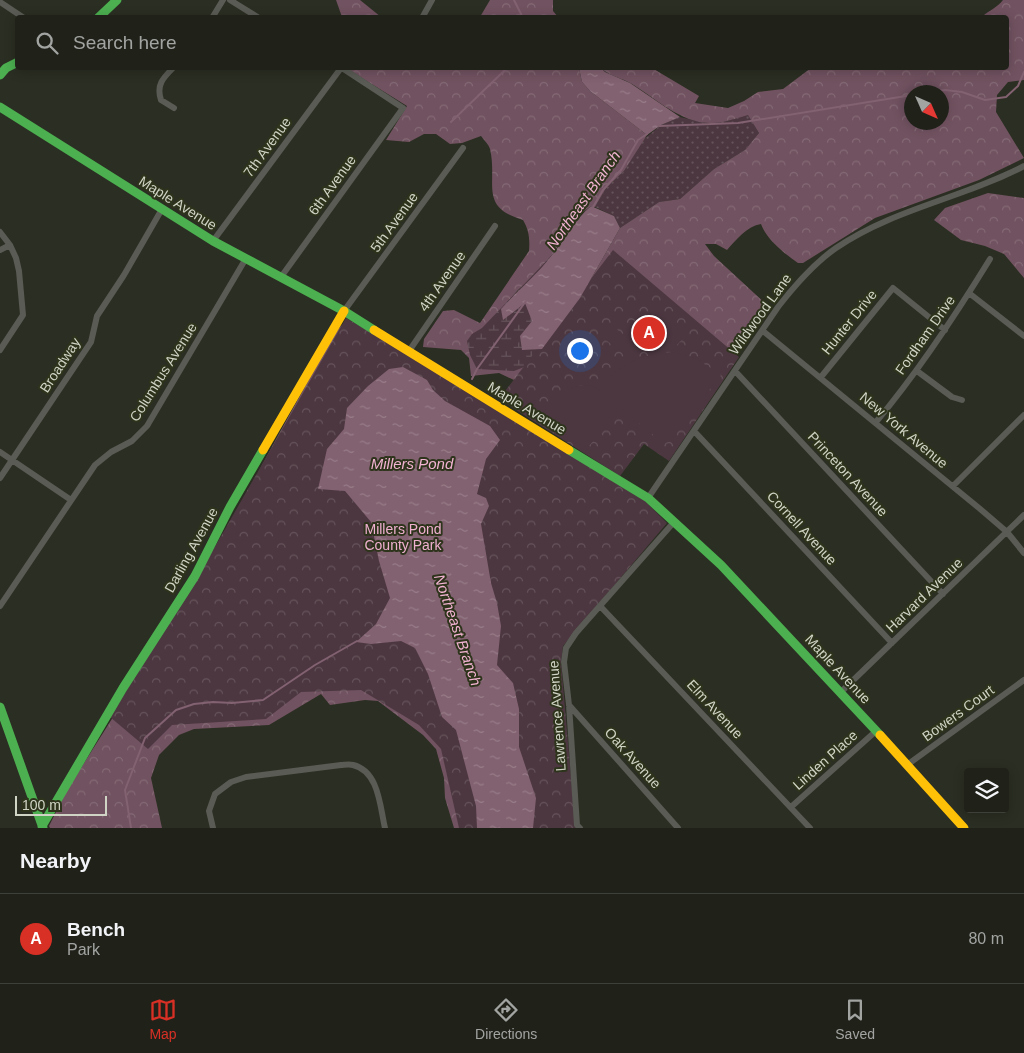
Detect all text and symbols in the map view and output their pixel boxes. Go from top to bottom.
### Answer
search box [15,15,1009,70]
icon: search [33,29,61,57]
text: Search here [73,32,177,53]
north arrow [904,85,949,130]
street label: 7th Avenue [240,114,294,180]
water label: Northeast Branch [543,147,623,253]
street label: 6th Avenue [305,152,359,218]
street label: Maple Avenue [136,173,220,233]
street label: 5th Avenue [367,189,421,255]
street label: 4th Avenue [415,248,469,314]
street label: Wildwood Lane [725,270,795,357]
street label: Hunter Drive [818,286,880,358]
street label: Fordham Drive [892,292,958,378]
pin: A [633,314,665,352]
street label: Columbus Avenue [126,320,200,424]
street label: Broadway [36,335,84,395]
your location [567,338,593,364]
street label: Maple Avenue [485,378,569,438]
street label: New York Avenue [857,389,951,471]
street label: Princeton Avenue [805,429,891,520]
water label: Millers Pond [371,455,454,472]
street label: Cornell Avenue [764,488,840,568]
street label: Darling Avenue [161,505,221,595]
park label: Millers Pond County Park [364,521,443,553]
street label: Harvard Avenue [882,554,966,636]
water label: Northeast Branch [431,572,485,688]
street label: Maple Avenue [802,631,874,707]
street label: Lawrence Avenue [545,660,569,772]
street label: Elm Avenue [684,676,746,742]
street label: Bowers Court [919,682,997,744]
street label: Oak Avenue [602,724,665,792]
street label: Linden Place [790,727,861,793]
map controls [964,768,1009,813]
button: layers [964,768,1009,813]
scale bar [15,793,108,816]
text: 100 m [22,797,61,813]
text: Nearby [20,849,91,872]
text: Bench [67,919,125,940]
text: A [30,930,42,947]
text: 80 m [968,930,1004,947]
text: Park [67,941,100,958]
tab: Map [149,996,177,1042]
tab: Directions [475,996,537,1042]
tab: Saved [835,996,875,1042]

